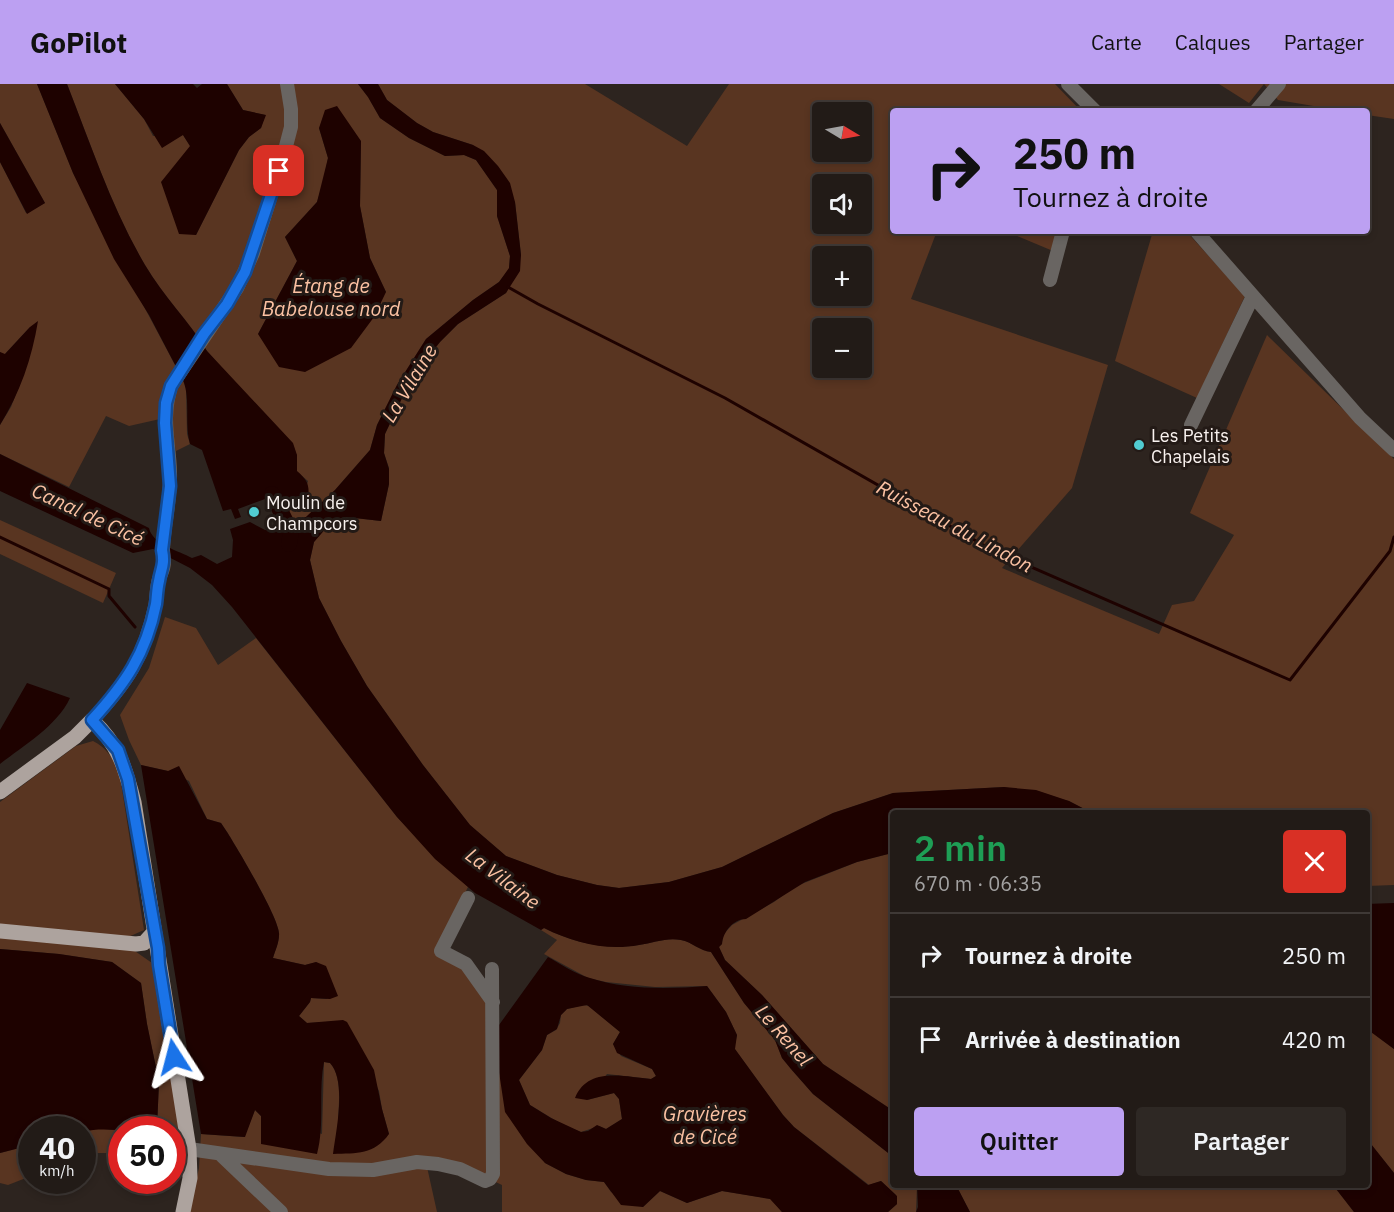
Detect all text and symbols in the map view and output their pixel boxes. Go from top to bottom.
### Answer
text: GoPilot [30,24,127,61]
text: Carte [1091,28,1142,56]
text: Calques [1175,28,1251,56]
text: Partager [1284,28,1364,56]
north arrow [812,102,872,162]
map controls [812,102,872,378]
text: 250 m [1013,126,1136,181]
icon: right [914,132,992,210]
pin [253,145,304,196]
icon: arrive [262,154,295,187]
button: sound [812,174,872,234]
text: Tournez à droite [1013,179,1208,214]
button: + [812,246,872,306]
water label: Étang de Babelouse nord [262,272,401,322]
button: − [812,318,872,378]
water label: La Vilaine [375,339,443,427]
place label: Les Petits Chapelais [1151,424,1230,468]
marker: Les Petits Chapelais [1132,438,1146,452]
water label: Ruisseau du Lindon [872,473,1038,579]
water label: Canal de Cicé [28,476,148,552]
place label: Moulin de Champcors [266,491,358,535]
marker: Moulin de Champcors [247,505,261,519]
text: 2 min [914,824,1007,871]
button: close [1283,830,1346,893]
water label: La Vilaine [460,841,546,915]
text: 670 m · 06:35 [914,870,1042,897]
icon: right [914,939,947,972]
text: Tournez à droite [965,941,1132,970]
text: 250 m [1282,941,1346,970]
water label: Le Renel [750,999,819,1072]
icon: arrive [914,1023,947,1056]
position arrow [142,1025,206,1089]
text: Arrivée à destination [965,1025,1181,1054]
text: 420 m [1282,1025,1346,1054]
water label: Gravières de Cicé [663,1100,747,1150]
button: Quitter [914,1107,1124,1176]
button: Partager [1136,1107,1346,1176]
speed limit sign: 50 [108,1116,186,1194]
text: 40 [39,1128,75,1167]
text: km/h [39,1161,75,1180]

